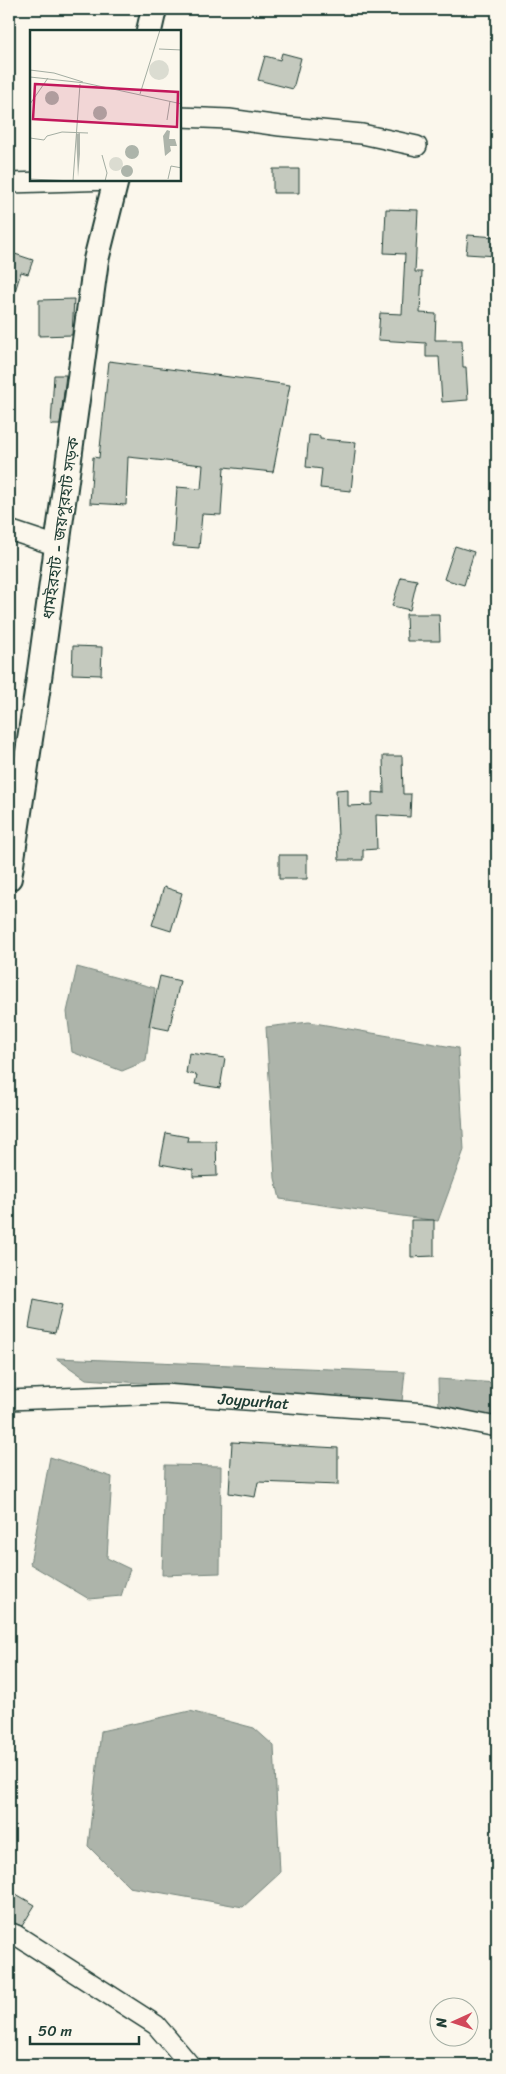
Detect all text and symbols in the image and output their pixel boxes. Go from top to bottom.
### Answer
inset map [30,30,181,181]
street label: ধামইরহাট - জয়পুরহাট সড়ক [33,434,88,621]
street label: Joypurhat [216,1384,290,1418]
north arrow [428,1996,478,2046]
scale bar [30,2014,139,2046]
text: N [429,2017,454,2029]
text: 50 m [38,2018,73,2044]

